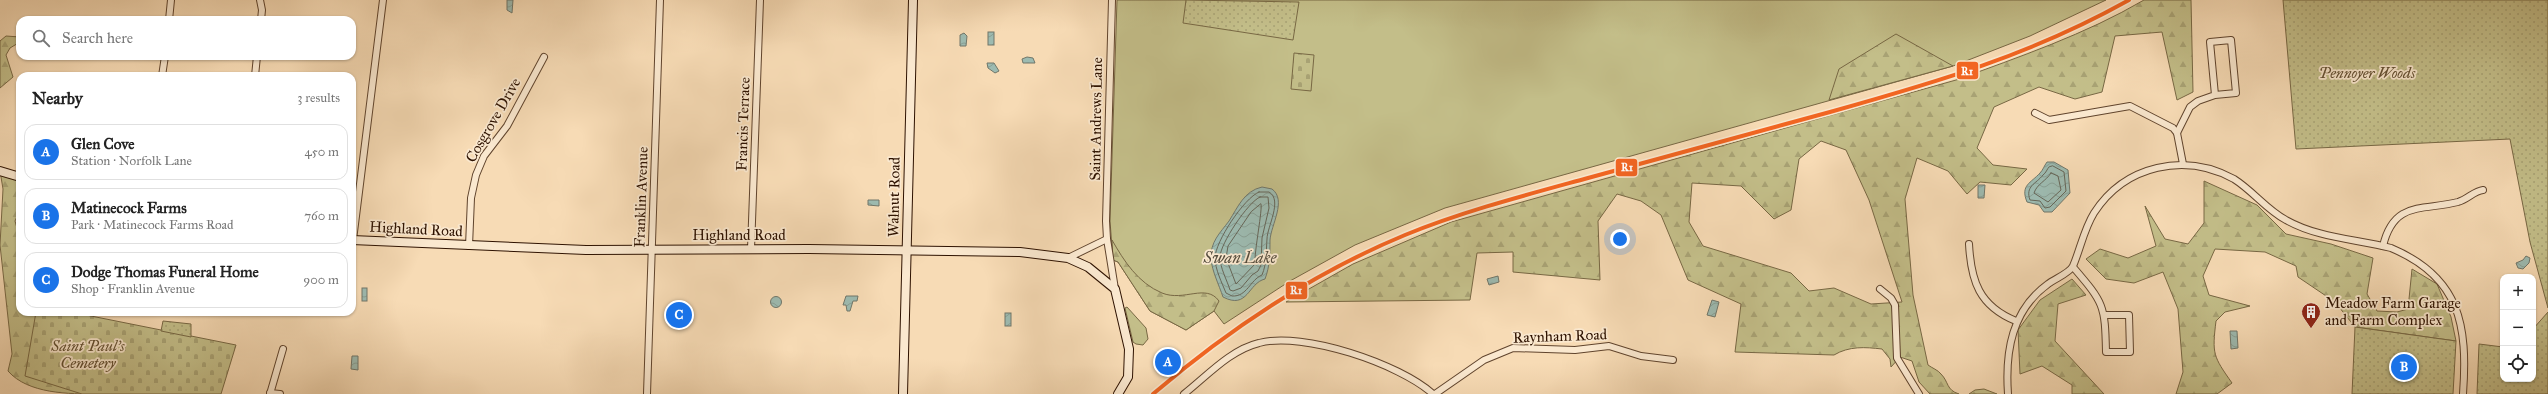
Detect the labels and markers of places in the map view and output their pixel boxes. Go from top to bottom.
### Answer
place label: Meadow Farm Garage and Farm Complex [2325,294,2461,329]
pin: C [666,300,692,330]
building icon: Meadow Farm Garage and Farm Complex [2300,301,2322,329]
pin: A [1155,347,1181,377]
pin: B [2391,352,2417,382]

